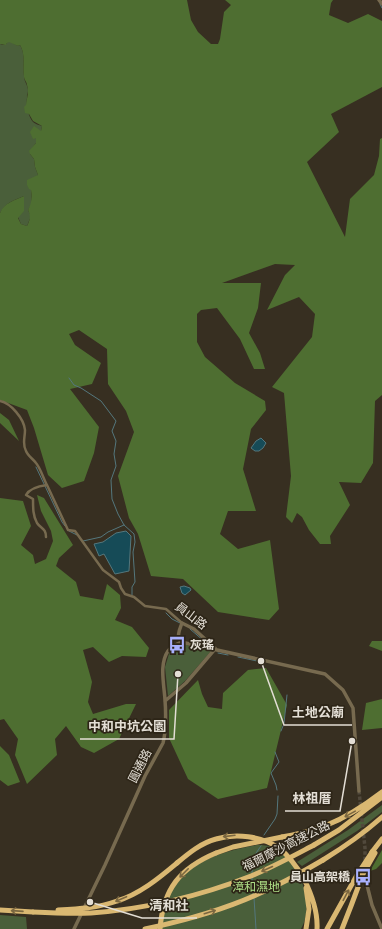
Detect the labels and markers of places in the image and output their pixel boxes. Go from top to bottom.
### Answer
bus stop icon: 灰瑤 [167,635,187,655]
place label: 灰瑤 [190,638,214,652]
callout: 土地公廟 [284,700,352,725]
callout: 中和中坑公園 [80,714,174,739]
callout: 林祖厝 [285,786,340,811]
bus stop icon: 員山高架橋 [353,867,373,887]
place label: 員山高架橋 [290,870,351,884]
callout: 清和社 [142,893,197,918]

